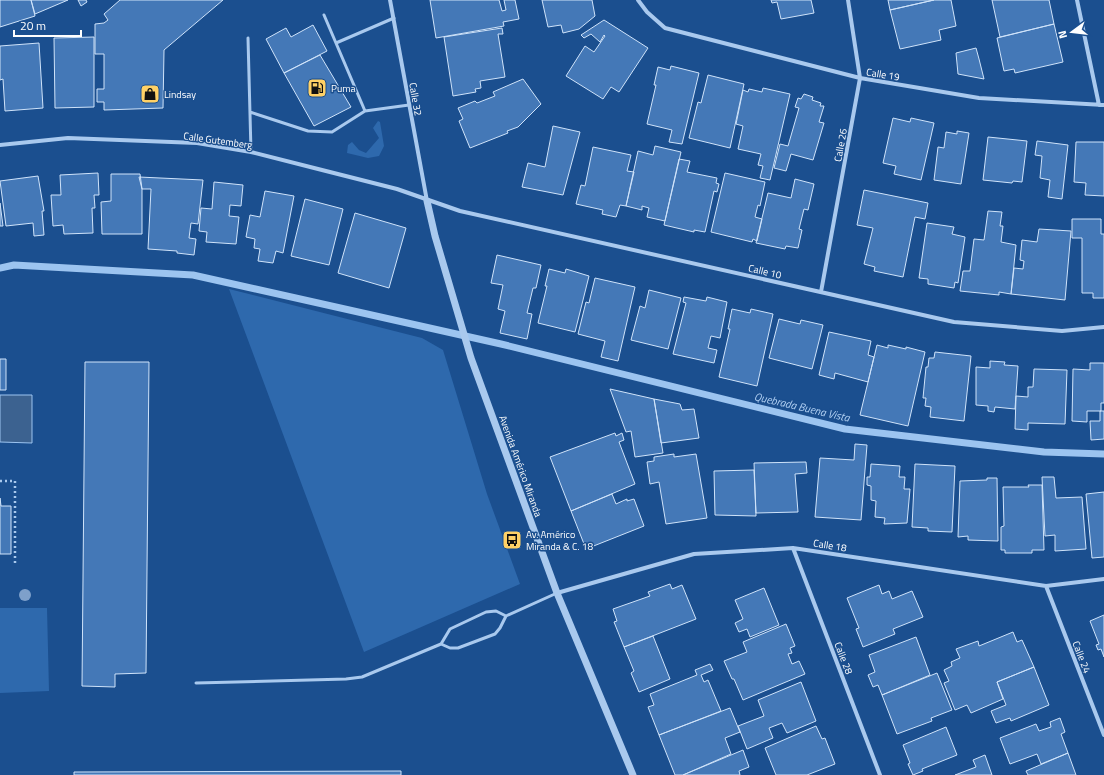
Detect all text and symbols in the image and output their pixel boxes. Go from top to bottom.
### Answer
scale bar [14,12,81,38]
north arrow [1052,12,1092,52]
text: 20 m [20,16,46,35]
text: N [1054,29,1071,40]
street label: Calle 19 [865,64,901,85]
fuel station icon: Puma [306,77,328,99]
place label: Puma [331,81,356,96]
street label: Calle 32 [405,81,426,117]
shop icon: Lindsay [139,83,161,105]
place label: Lindsay [164,87,196,102]
street label: Calle 26 [830,127,851,163]
street label: Calle Gutemberg [182,128,253,153]
street label: Calle 10 [747,260,783,283]
water label: Quebrada Buena Vista [753,388,852,426]
street label: Avenida Américo Miranda [495,413,546,519]
place label: Av. Américo Miranda & C. 18 [526,527,593,554]
bus stop icon: Av. Américo Miranda & C. 18 [501,529,523,551]
street label: Calle 18 [812,535,848,556]
street label: Calle 24 [1069,639,1095,676]
street label: Calle 28 [831,640,857,677]

